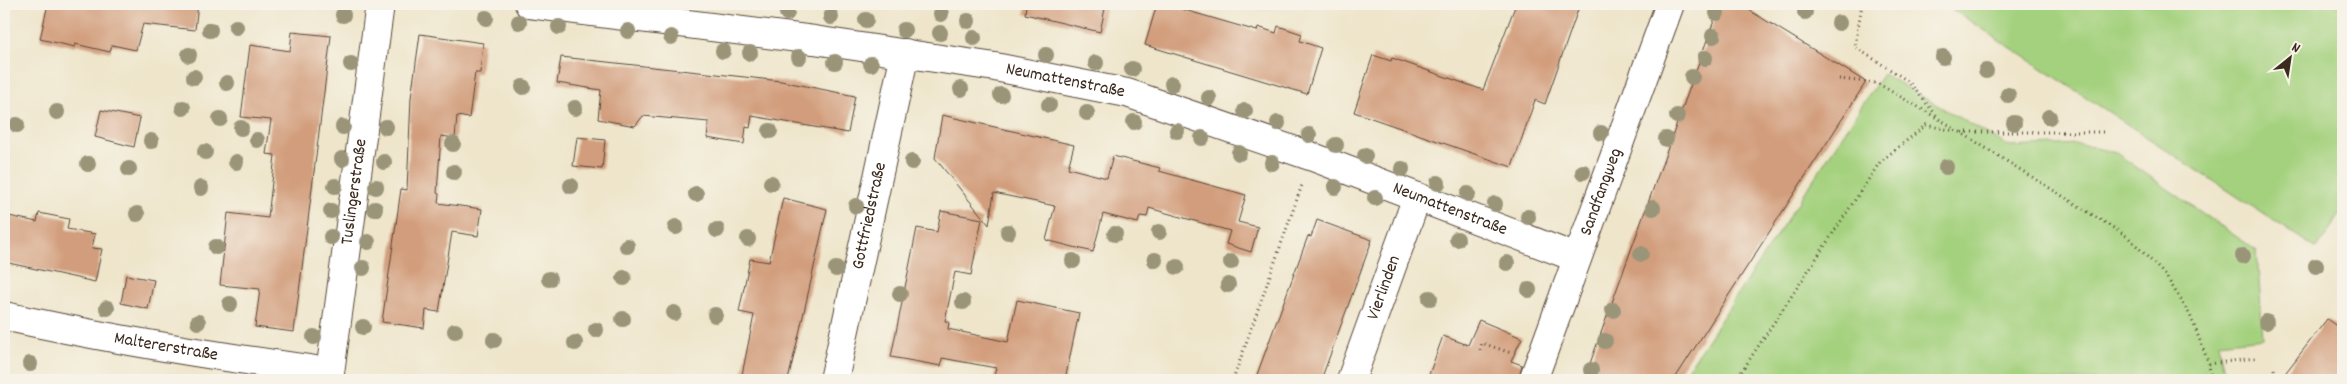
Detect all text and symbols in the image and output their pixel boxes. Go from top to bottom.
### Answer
north arrow [2264,32,2314,82]
text: N [2288,38,2304,59]
street label: Neumattenstraße [1004,57,1127,105]
street label: Tuslingerstraße [335,137,374,246]
street label: Sandfangweg [1574,145,1629,239]
street label: Gottfriedstraße [846,160,893,272]
street label: Neumattenstraße [1389,176,1511,243]
street label: Vierlinden [1361,252,1407,324]
street label: Maltererstraße [112,326,220,368]

